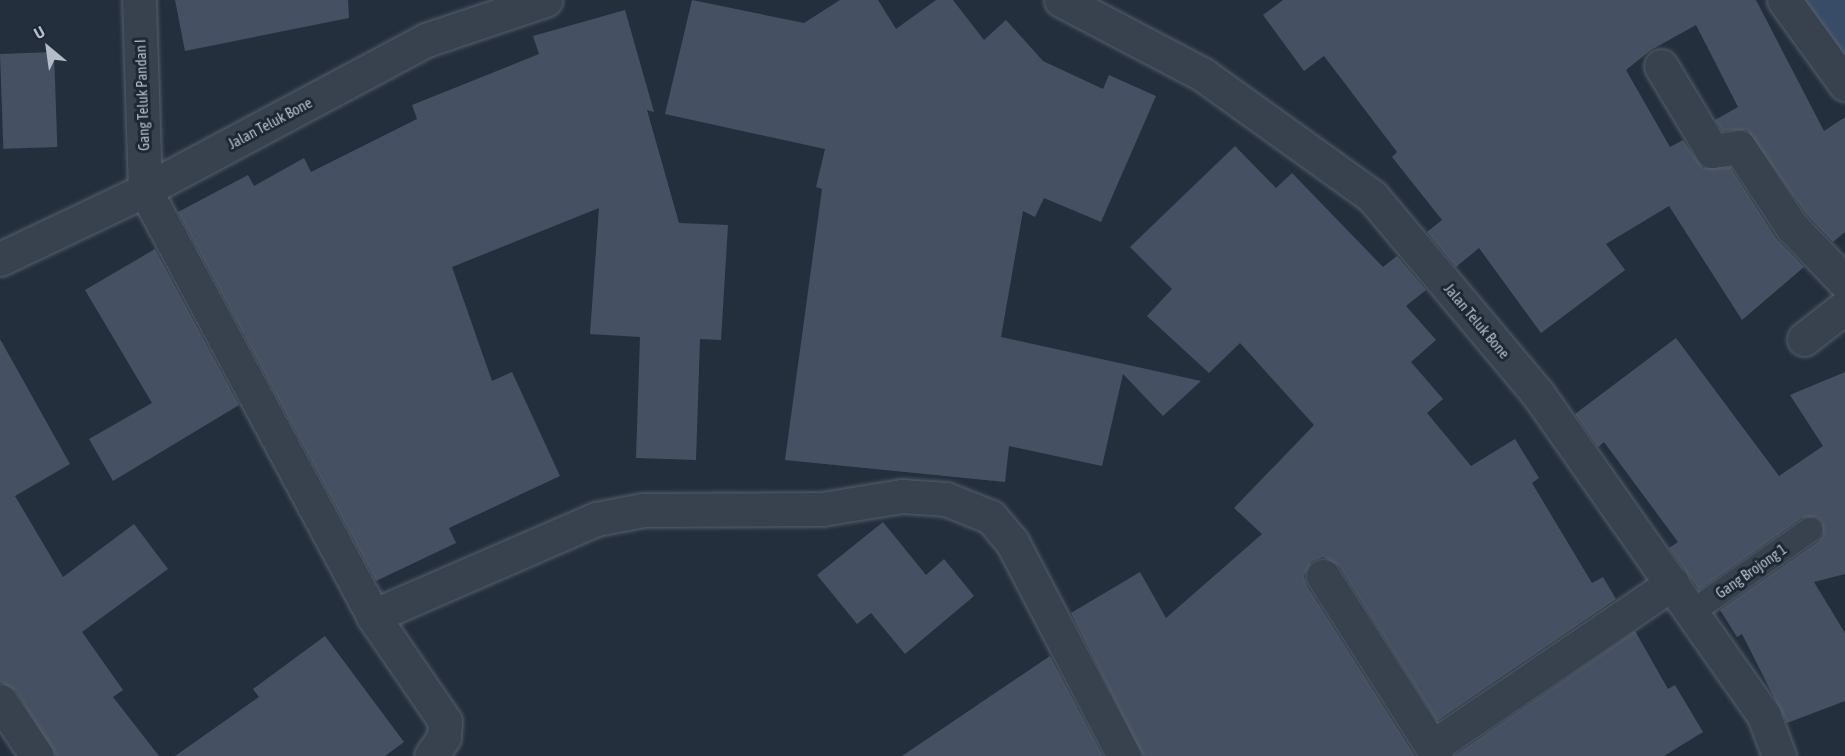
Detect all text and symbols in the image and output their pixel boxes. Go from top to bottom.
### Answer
north arrow [18,18,78,78]
text: U [31,22,48,42]
street label: Gang Teluk Pandan I [131,39,153,151]
street label: Jalan Teluk Bone [225,93,315,153]
street label: Jalan Teluk Bone [1440,280,1514,362]
street label: Gang Brojong 1 [1712,540,1790,602]

